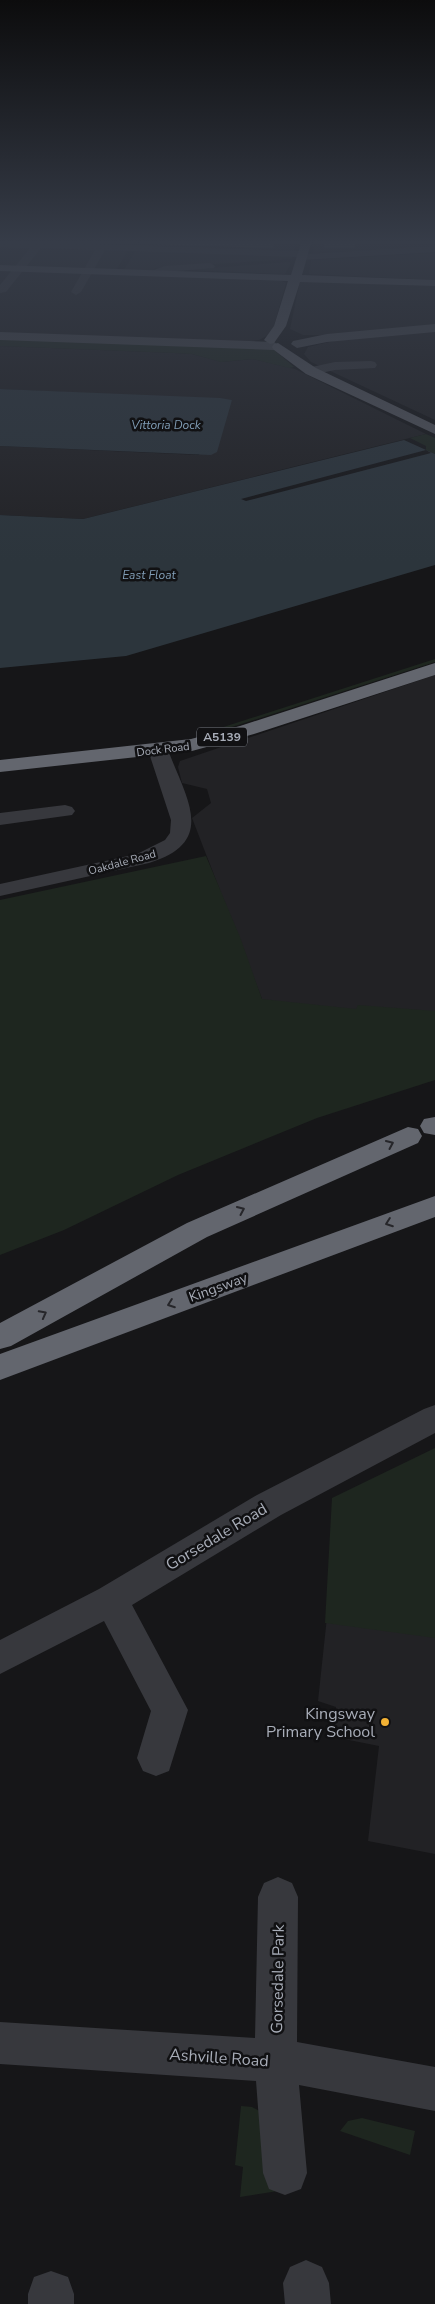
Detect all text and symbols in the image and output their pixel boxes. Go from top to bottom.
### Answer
water label: Vittoria Dock [131,417,202,433]
water label: East Float [122,567,177,583]
road number: A5139 [197,728,247,746]
street label: Dock Road [136,739,190,760]
street label: Oakdale Road [87,846,158,879]
one-way arrow [384,1140,393,1150]
one-way arrow [236,1206,245,1217]
one-way arrow [385,1217,394,1227]
street label: Kingsway [186,1268,251,1307]
one-way arrow [167,1298,176,1308]
one-way arrow [38,1310,47,1320]
street label: Gorsedale Road [162,1498,271,1576]
place label: Kingsway Primary School [266,1703,376,1743]
marker: Kingsway Primary School [379,1716,391,1728]
street label: Gorsedale Park [266,1923,290,2034]
street label: Ashville Road [169,2044,269,2072]

